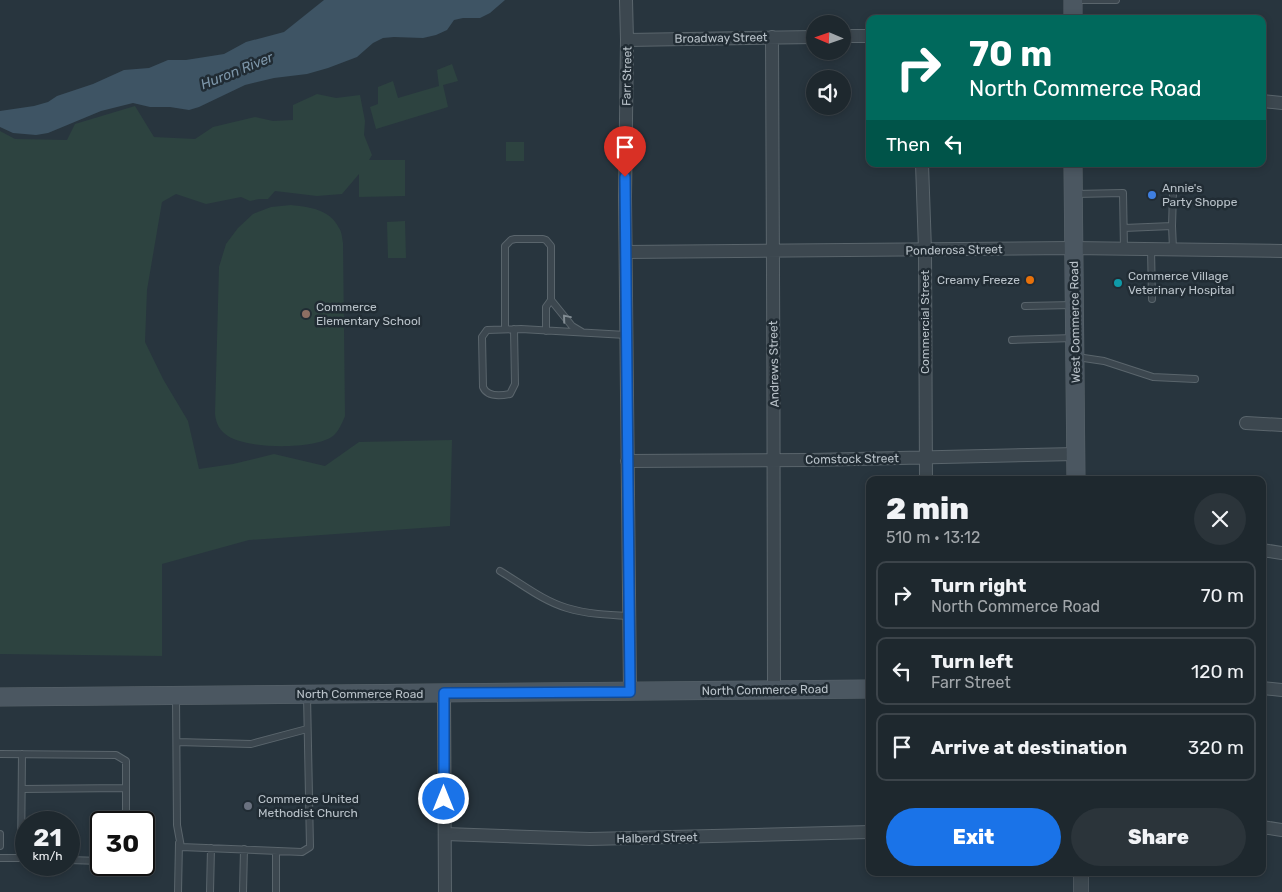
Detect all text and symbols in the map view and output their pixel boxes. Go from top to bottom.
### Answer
north arrow [806,15,851,60]
map controls [806,15,851,115]
street label: Broadway Street [674,30,768,46]
text: 70 m [969,33,1052,75]
icon: right [886,35,951,100]
street label: Farr Street [619,46,635,106]
water label: Huron River [198,48,276,93]
button: sound [806,70,851,115]
text: North Commerce Road [969,75,1202,102]
pin [604,126,646,177]
icon: left [940,130,968,158]
icon: arrive [611,133,639,161]
text: Then [886,133,930,156]
place label: Annie's Party Shoppe [1162,181,1238,209]
marker: Annie's Party Shoppe [1146,189,1158,201]
street label: Ponderosa Street [905,242,1003,258]
street label: West Commerce Road [1067,261,1083,383]
place label: Commerce Village Veterinary Hospital [1128,269,1234,297]
street label: Commercial Street [918,270,932,374]
place label: Creamy Freeze [937,273,1020,287]
marker: Creamy Freeze [1024,274,1036,286]
marker: Commerce Village Veterinary Hospital [1112,277,1124,289]
place label: Commerce Elementary School [316,300,421,328]
marker: Commerce Elementary School [300,308,312,320]
one-way arrow [563,315,571,324]
street label: Andrews Street [766,320,782,407]
street label: Comstock Street [805,451,899,467]
text: 2 min [886,491,969,527]
button: close [1194,493,1246,545]
text: 510 m · 13:12 [886,528,980,547]
text: Turn right [931,574,1026,597]
icon: right [888,581,916,609]
text: 70 m [1201,584,1244,607]
text: North Commerce Road [931,597,1100,616]
text: Turn left [931,650,1013,673]
icon: left [888,657,916,685]
text: 120 m [1191,660,1244,683]
text: Farr Street [931,673,1011,692]
street label: North Commerce Road [701,682,829,698]
street label: North Commerce Road [297,687,423,701]
icon: arrive [888,733,916,761]
text: Arrive at destination [931,736,1127,759]
text: 320 m [1188,736,1244,759]
position arrow [417,772,469,824]
place label: Commerce United Methodist Church [258,792,359,820]
marker: Commerce United Methodist Church [242,800,254,812]
button: Exit [886,808,1061,866]
button: Share [1071,808,1246,866]
speed limit sign: 30 [90,811,155,876]
text: 21 [33,823,62,852]
street label: Halberd Street [616,830,698,846]
text: km/h [33,849,62,863]

